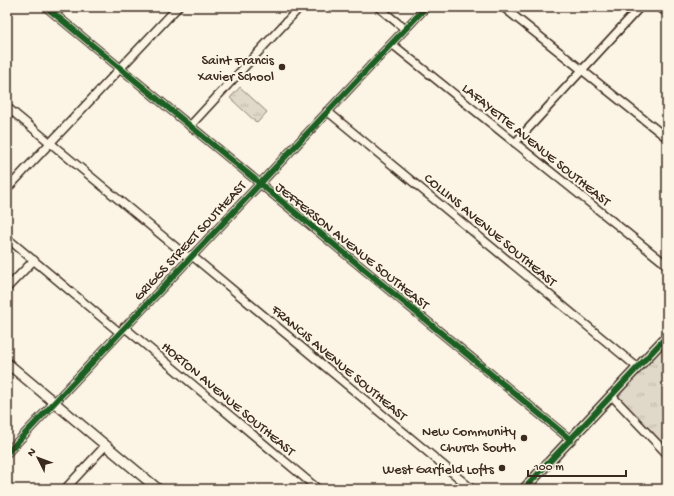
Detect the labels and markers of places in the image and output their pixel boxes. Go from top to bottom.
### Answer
place label: Saint Francis Xavier School [197,53,275,86]
marker: Saint Francis Xavier School [277,62,287,72]
place label: New Community Church South [422,424,516,457]
marker: New Community Church South [519,433,529,443]
place label: West Garfield Lofts [382,462,495,479]
marker: West Garfield Lofts [497,463,507,473]

